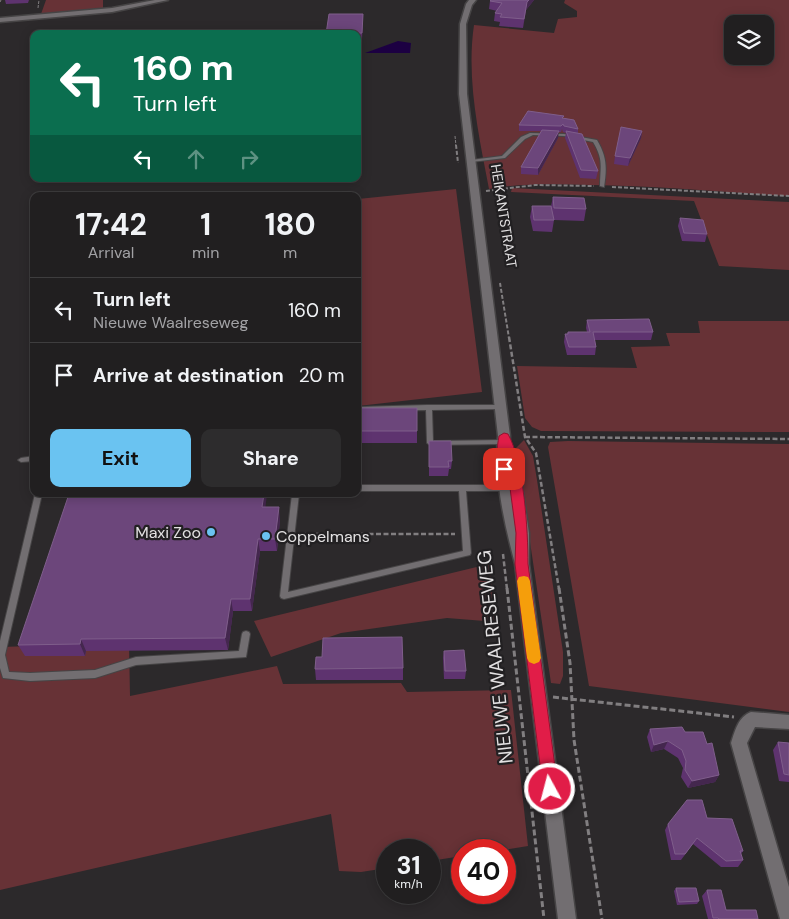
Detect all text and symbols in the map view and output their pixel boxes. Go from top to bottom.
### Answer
map controls [724,15,774,65]
button: layers [724,15,774,65]
text: 160 m [133,45,234,91]
icon: left [50,50,115,115]
text: Turn left [133,89,217,118]
icon: left [129,145,157,173]
icon: ahead [182,145,210,173]
icon: right [235,145,263,173]
street label: HEIKANTSTRAAT [487,163,521,269]
text: 17:42 [75,205,147,244]
text: 1 [200,205,211,244]
text: 180 [265,205,316,244]
text: Arrival [88,242,134,263]
text: min [192,242,219,263]
text: m [283,242,297,263]
text: Turn left [93,287,171,312]
icon: left [50,296,78,324]
text: 160 m [288,298,341,323]
text: Nieuwe Waalreseweg [93,312,248,333]
icon: arrive [50,361,78,389]
text: Arrive at destination [93,363,284,388]
text: 20 m [299,363,345,388]
button: Exit [50,429,191,487]
button: Share [201,429,341,487]
pin [483,448,525,490]
icon: arrive [490,455,518,483]
place label: Maxi Zoo [135,522,201,543]
marker: Maxi Zoo [205,526,217,538]
place label: Coppelmans [276,526,370,547]
marker: Coppelmans [260,530,272,542]
street label: NIEUWE WAALRESEWEG [471,549,519,765]
position arrow [523,762,575,814]
speed limit sign: 40 [451,839,516,904]
text: 31 [396,849,420,882]
text: km/h [394,876,423,892]

